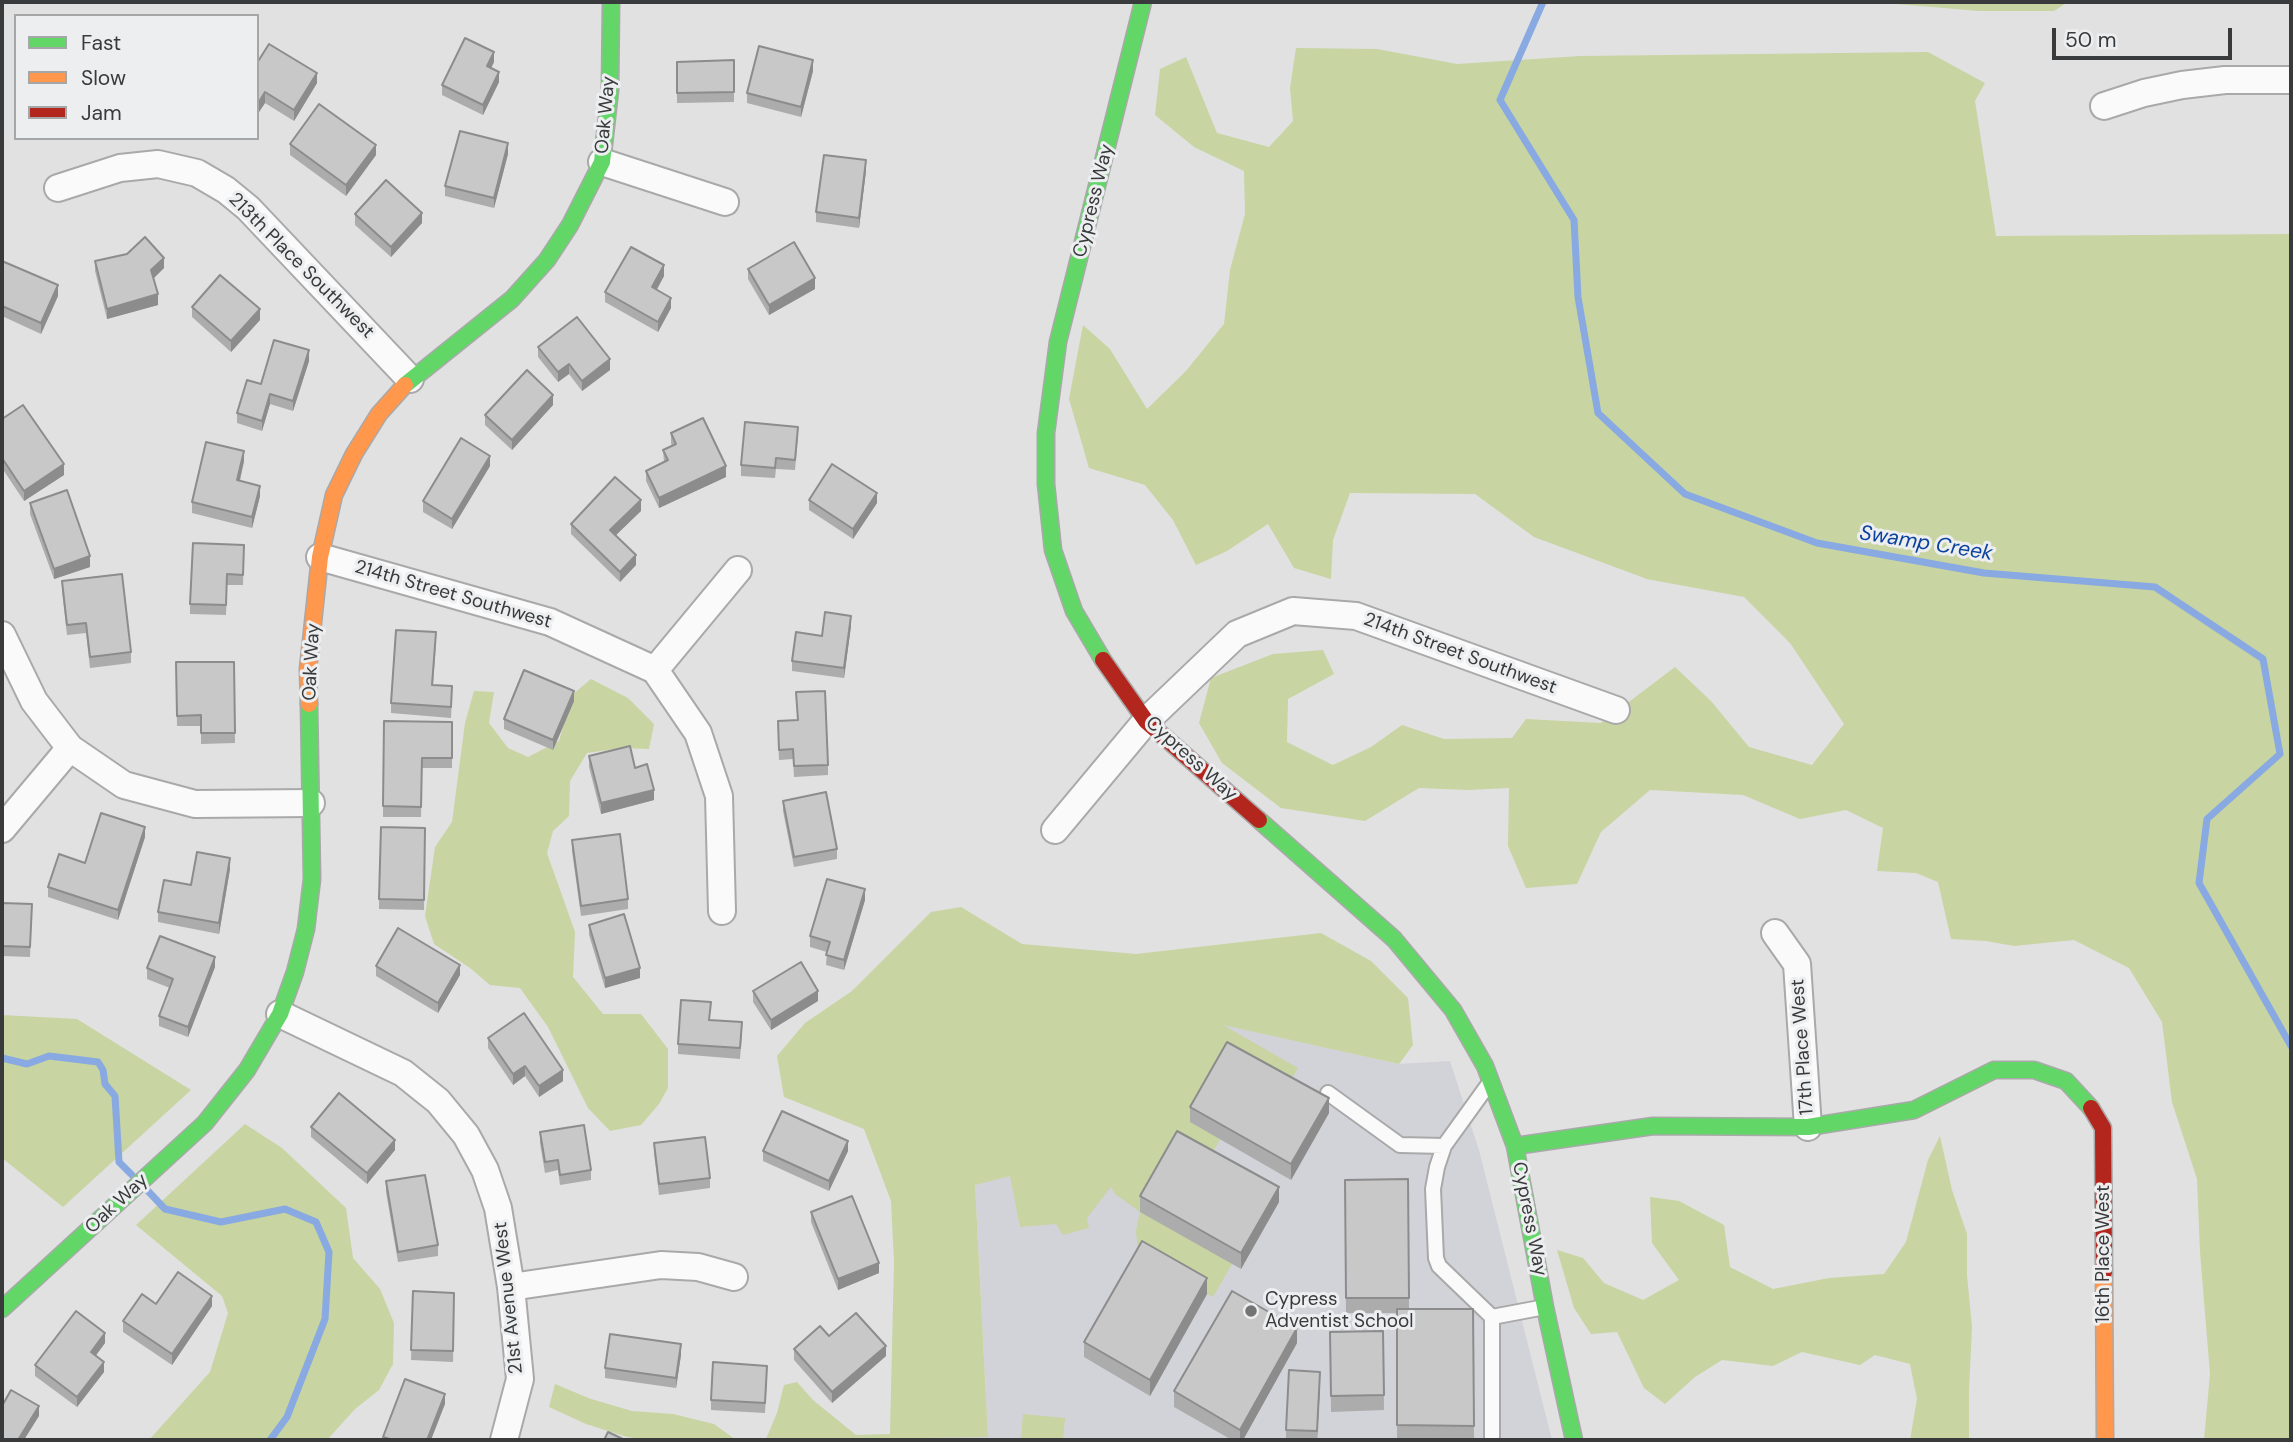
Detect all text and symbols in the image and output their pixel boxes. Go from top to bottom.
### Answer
legend [14,14,259,140]
scale bar [2055,14,2235,58]
text: 50 m [2065,26,2116,54]
text: Fast [81,29,121,57]
text: Slow [81,64,126,92]
street label: Oak Way [591,75,621,155]
text: Jam [81,99,122,127]
street label: Cypress Way [1069,142,1119,260]
street label: 213th Place Southwest [223,188,379,344]
water label: Swamp Creek [1858,521,1994,567]
street label: 214th Street Southwest [352,556,554,634]
street label: 214th Street Southwest [1360,608,1560,700]
street label: Oak Way [299,623,325,701]
street label: Cypress Way [1140,712,1242,806]
street label: 17th Place West [1787,978,1819,1116]
street label: Cypress Way [1507,1160,1551,1278]
street label: Oak Way [81,1169,153,1239]
street label: 16th Place West [2093,1185,2115,1323]
street label: 21st Avenue West [490,1221,528,1375]
place label: Cypress Adventist School [1265,1289,1413,1333]
marker: Cypress Adventist School [1243,1303,1259,1319]

